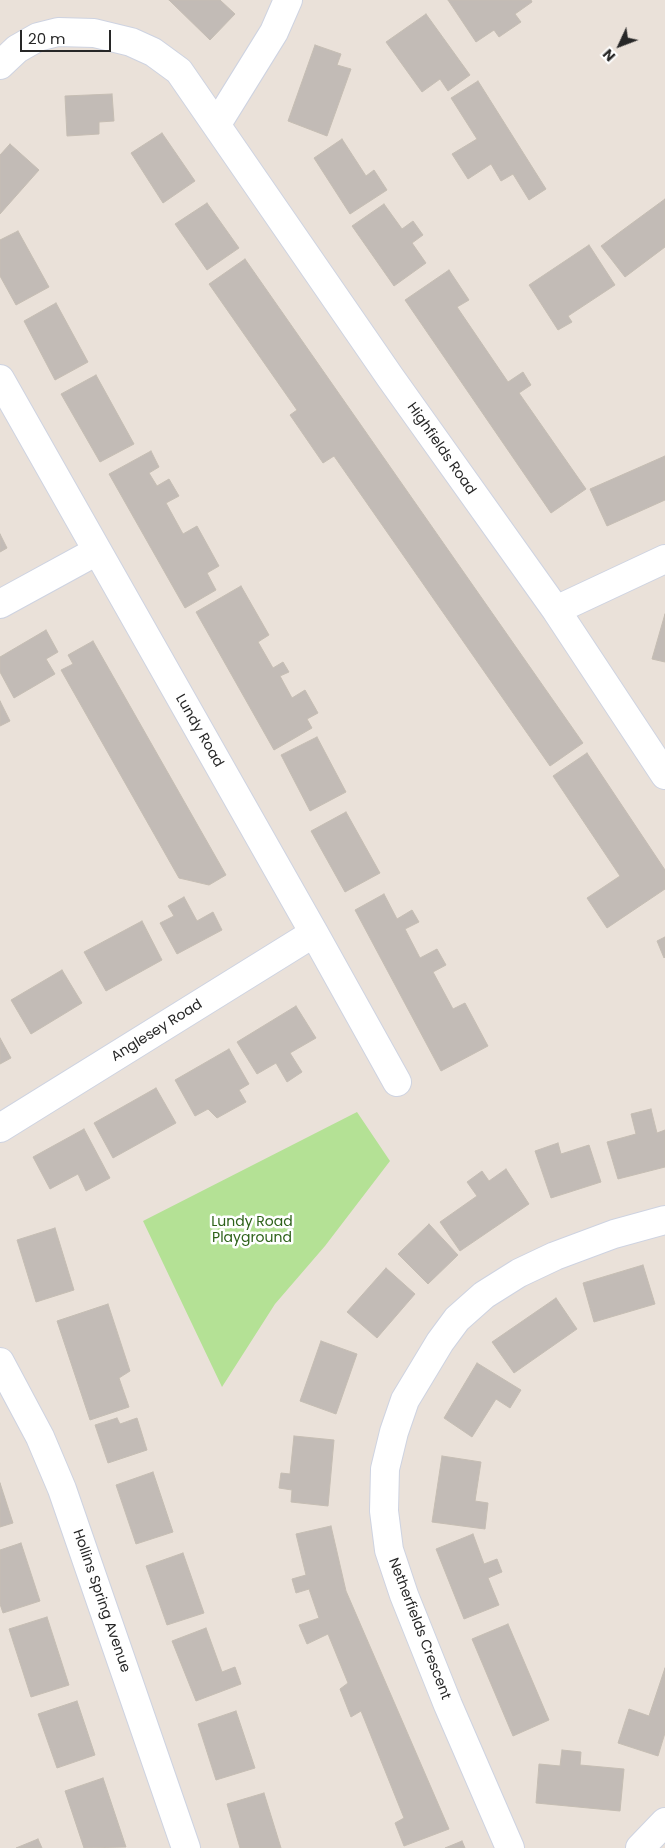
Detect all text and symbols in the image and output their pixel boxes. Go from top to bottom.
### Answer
scale bar [22,20,114,52]
north arrow [595,20,645,70]
text: 20 m [28,28,66,49]
text: N [598,45,620,66]
street label: Highfields Road [403,400,479,498]
street label: Lundy Road [171,692,227,770]
street label: Anglesey Road [108,996,206,1066]
park label: Lundy Road Playground [211,1214,293,1246]
street label: Hollins Spring Avenue [69,1527,133,1675]
street label: Netherfields Crescent [384,1556,454,1702]

